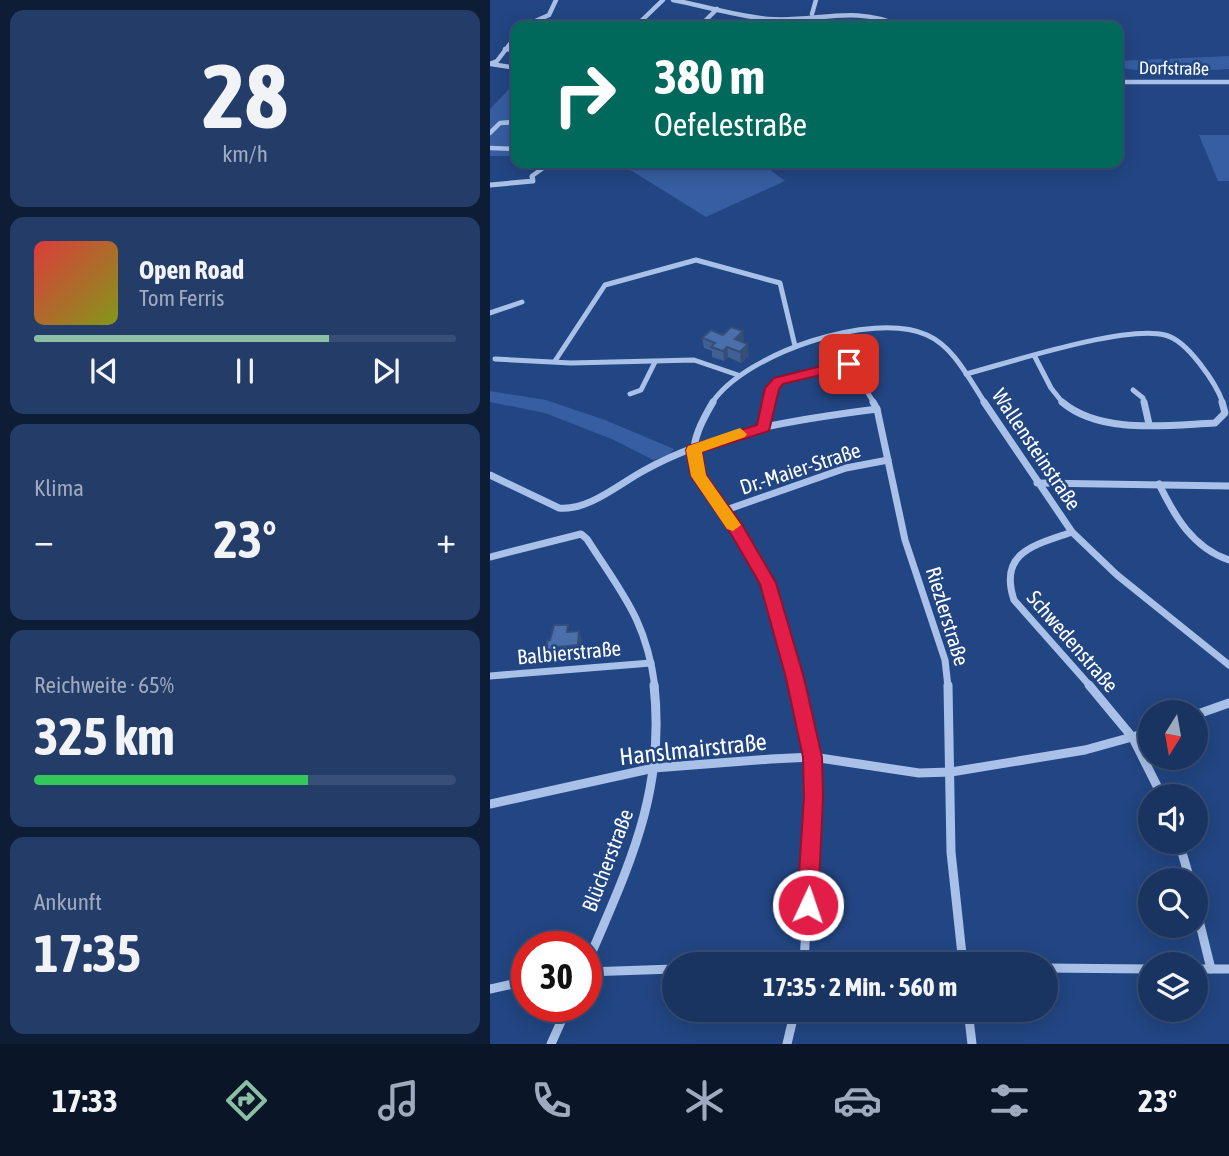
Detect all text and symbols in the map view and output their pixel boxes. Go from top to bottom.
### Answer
text: 28 [202,43,288,147]
text: 380 m [654,48,765,104]
icon: right [539,49,630,140]
street label: Dorfstraße [1139,57,1209,79]
text: Oefelestraße [654,106,807,143]
text: km/h [222,141,268,167]
text: Open Road [139,255,244,285]
text: Tom Ferris [139,285,224,311]
pin [819,334,879,394]
icon: arrive [830,345,868,383]
icon: previous [85,352,123,390]
icon: pause [226,352,264,390]
icon: next [367,352,405,390]
street label: Wallensteinstraße [988,384,1086,514]
street label: Dr.-Maier-Straße [737,437,863,499]
text: Klima [34,475,84,501]
text: 23° [213,509,277,569]
text: − [34,518,54,561]
text: + [436,518,456,561]
street label: Riezlerstraße [922,564,974,668]
street label: Schwedenstraße [1022,585,1124,697]
street label: Balbierstraße [516,636,622,668]
text: Reichweite · 65% [34,672,174,698]
north arrow [1138,700,1208,770]
map controls [1138,700,1208,1022]
text: 325 km [34,706,175,766]
street label: Hanslmairstraße [618,728,768,770]
button: sound [1138,784,1208,854]
street label: Blücherstraße [576,805,638,915]
position arrow [771,868,845,942]
button: search [1138,868,1208,938]
text: Ankunft [34,889,102,915]
text: 17:35 [34,923,141,983]
speed limit sign: 30 [511,931,602,1022]
button: layers [1138,952,1208,1022]
text: 17:35 · 2 Min. · 560 m [763,972,957,1002]
icon: directions [222,1076,271,1125]
icon: music [374,1076,423,1125]
icon: phone [527,1076,576,1125]
icon: climate [680,1076,729,1125]
icon: car [833,1076,882,1125]
icon: filters [985,1076,1034,1125]
text: 17:33 [52,1082,118,1119]
text: 23° [1138,1082,1177,1119]

